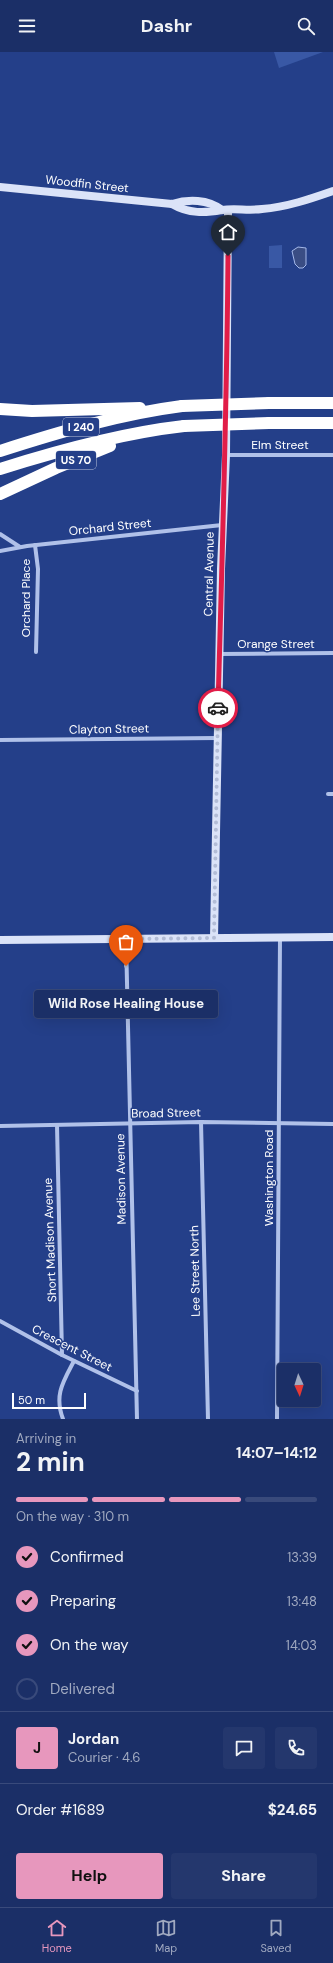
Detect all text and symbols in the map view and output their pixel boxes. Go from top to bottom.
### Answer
text: Dashr [141,14,192,38]
icon: menu [16,15,38,37]
icon: search [295,15,317,37]
street label: Woodfin Street [45,172,130,196]
pin [211,215,245,256]
icon: home [217,221,239,243]
road number: I 240 [63,418,99,436]
street label: Elm Street [251,437,309,453]
road number: US 70 [56,451,96,469]
street label: Orchard Street [68,515,152,539]
street label: Central Avenue [200,531,218,616]
street label: Orchard Place [18,559,34,637]
street label: Orange Street [237,636,315,652]
courier [198,688,238,728]
icon: car [207,697,229,719]
street label: Clayton Street [69,720,149,738]
pin [109,925,143,966]
icon: bag [115,931,137,953]
callout: Wild Rose Healing House [34,990,218,1018]
text: Wild Rose Healing House [48,995,204,1012]
street label: Broad Street [131,1104,201,1122]
street label: Washington Road [261,1130,277,1226]
street label: Madison Avenue [112,1133,130,1225]
street label: Short Madison Avenue [40,1177,60,1302]
street label: Lee Street North [186,1225,204,1317]
street label: Crescent Street [29,1321,115,1375]
north arrow [277,1363,321,1407]
map controls [277,1363,321,1407]
scale bar [12,1391,86,1410]
text: 50 m [18,1393,45,1407]
text: Arriving in [16,1430,76,1447]
text: 14:07–14:12 [236,1443,317,1463]
text: 2 min [16,1445,85,1479]
text: On the way · 310 m [16,1508,129,1525]
icon: check [16,1546,38,1568]
text: Confirmed [50,1547,124,1567]
text: 13:39 [287,1549,317,1566]
icon: check [16,1590,38,1612]
text: Preparing [50,1591,116,1611]
text: 13:48 [287,1593,317,1610]
icon: check [16,1634,38,1656]
text: On the way [50,1635,129,1655]
text: 14:03 [286,1637,317,1654]
text: Delivered [50,1679,115,1699]
button: chat [223,1727,265,1769]
button: phone [275,1727,317,1769]
text: Jordan [68,1729,119,1749]
text: J [33,1738,41,1758]
text: Courier · 4.6 [68,1749,140,1766]
text: Order #1689 [16,1800,105,1820]
text: $24.65 [268,1800,317,1820]
button: Help [16,1853,163,1899]
button: Share [171,1853,317,1899]
tab: Home [42,1917,72,1955]
tab: Map [155,1917,177,1955]
tab: Saved [260,1917,291,1955]

